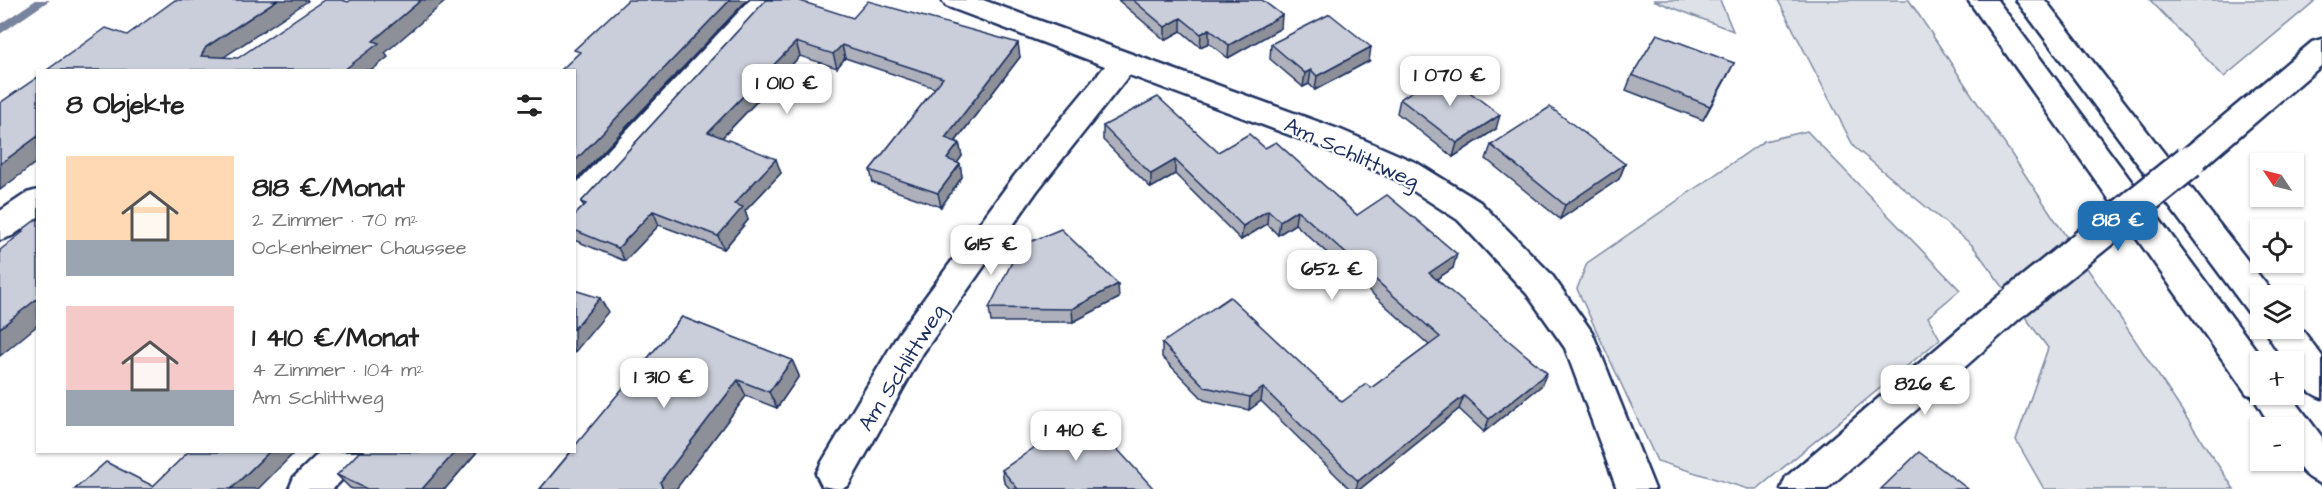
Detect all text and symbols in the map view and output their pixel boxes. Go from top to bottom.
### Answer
pin: 1 070 € [1395,56,1505,107]
text: 1 070 € [1414,61,1486,89]
pin: 1 010 € [732,64,842,115]
text: 1 010 € [756,69,818,97]
text: 8 Objekte [66,87,185,123]
icon: filters [513,89,546,122]
street label: Am Schlittweg [1279,110,1424,198]
north arrow [2250,153,2304,207]
map controls [2250,153,2304,471]
text: 818 €/Monat [252,170,405,206]
icon: home [114,180,186,252]
pin: 818 € [2076,201,2160,252]
text: 2 Zimmer · 70 m² [252,206,418,234]
text: 818 € [2092,206,2144,234]
button: locate [2250,219,2304,273]
pin: 615 € [949,225,1033,276]
text: 615 € [964,230,1018,258]
text: Ockenheimer Chaussee [252,234,466,262]
pin: 652 € [1290,250,1374,301]
text: 652 € [1301,255,1363,283]
button: layers [2250,285,2304,339]
street label: Am Schlittweg [851,298,955,438]
text: 1 410 €/Monat [252,320,419,356]
icon: home [114,330,186,402]
button: + [2250,351,2304,405]
text: 4 Zimmer · 104 m² [252,356,424,384]
pin: 1 310 € [609,358,719,409]
text: 1 310 € [634,363,694,391]
pin: 826 € [1883,365,1967,416]
text: 826 € [1895,370,1955,398]
text: Am Schlittweg [252,384,383,412]
pin: 1 410 € [1021,411,1131,462]
text: 1 410 € [1044,416,1108,444]
button: − [2250,417,2304,471]

